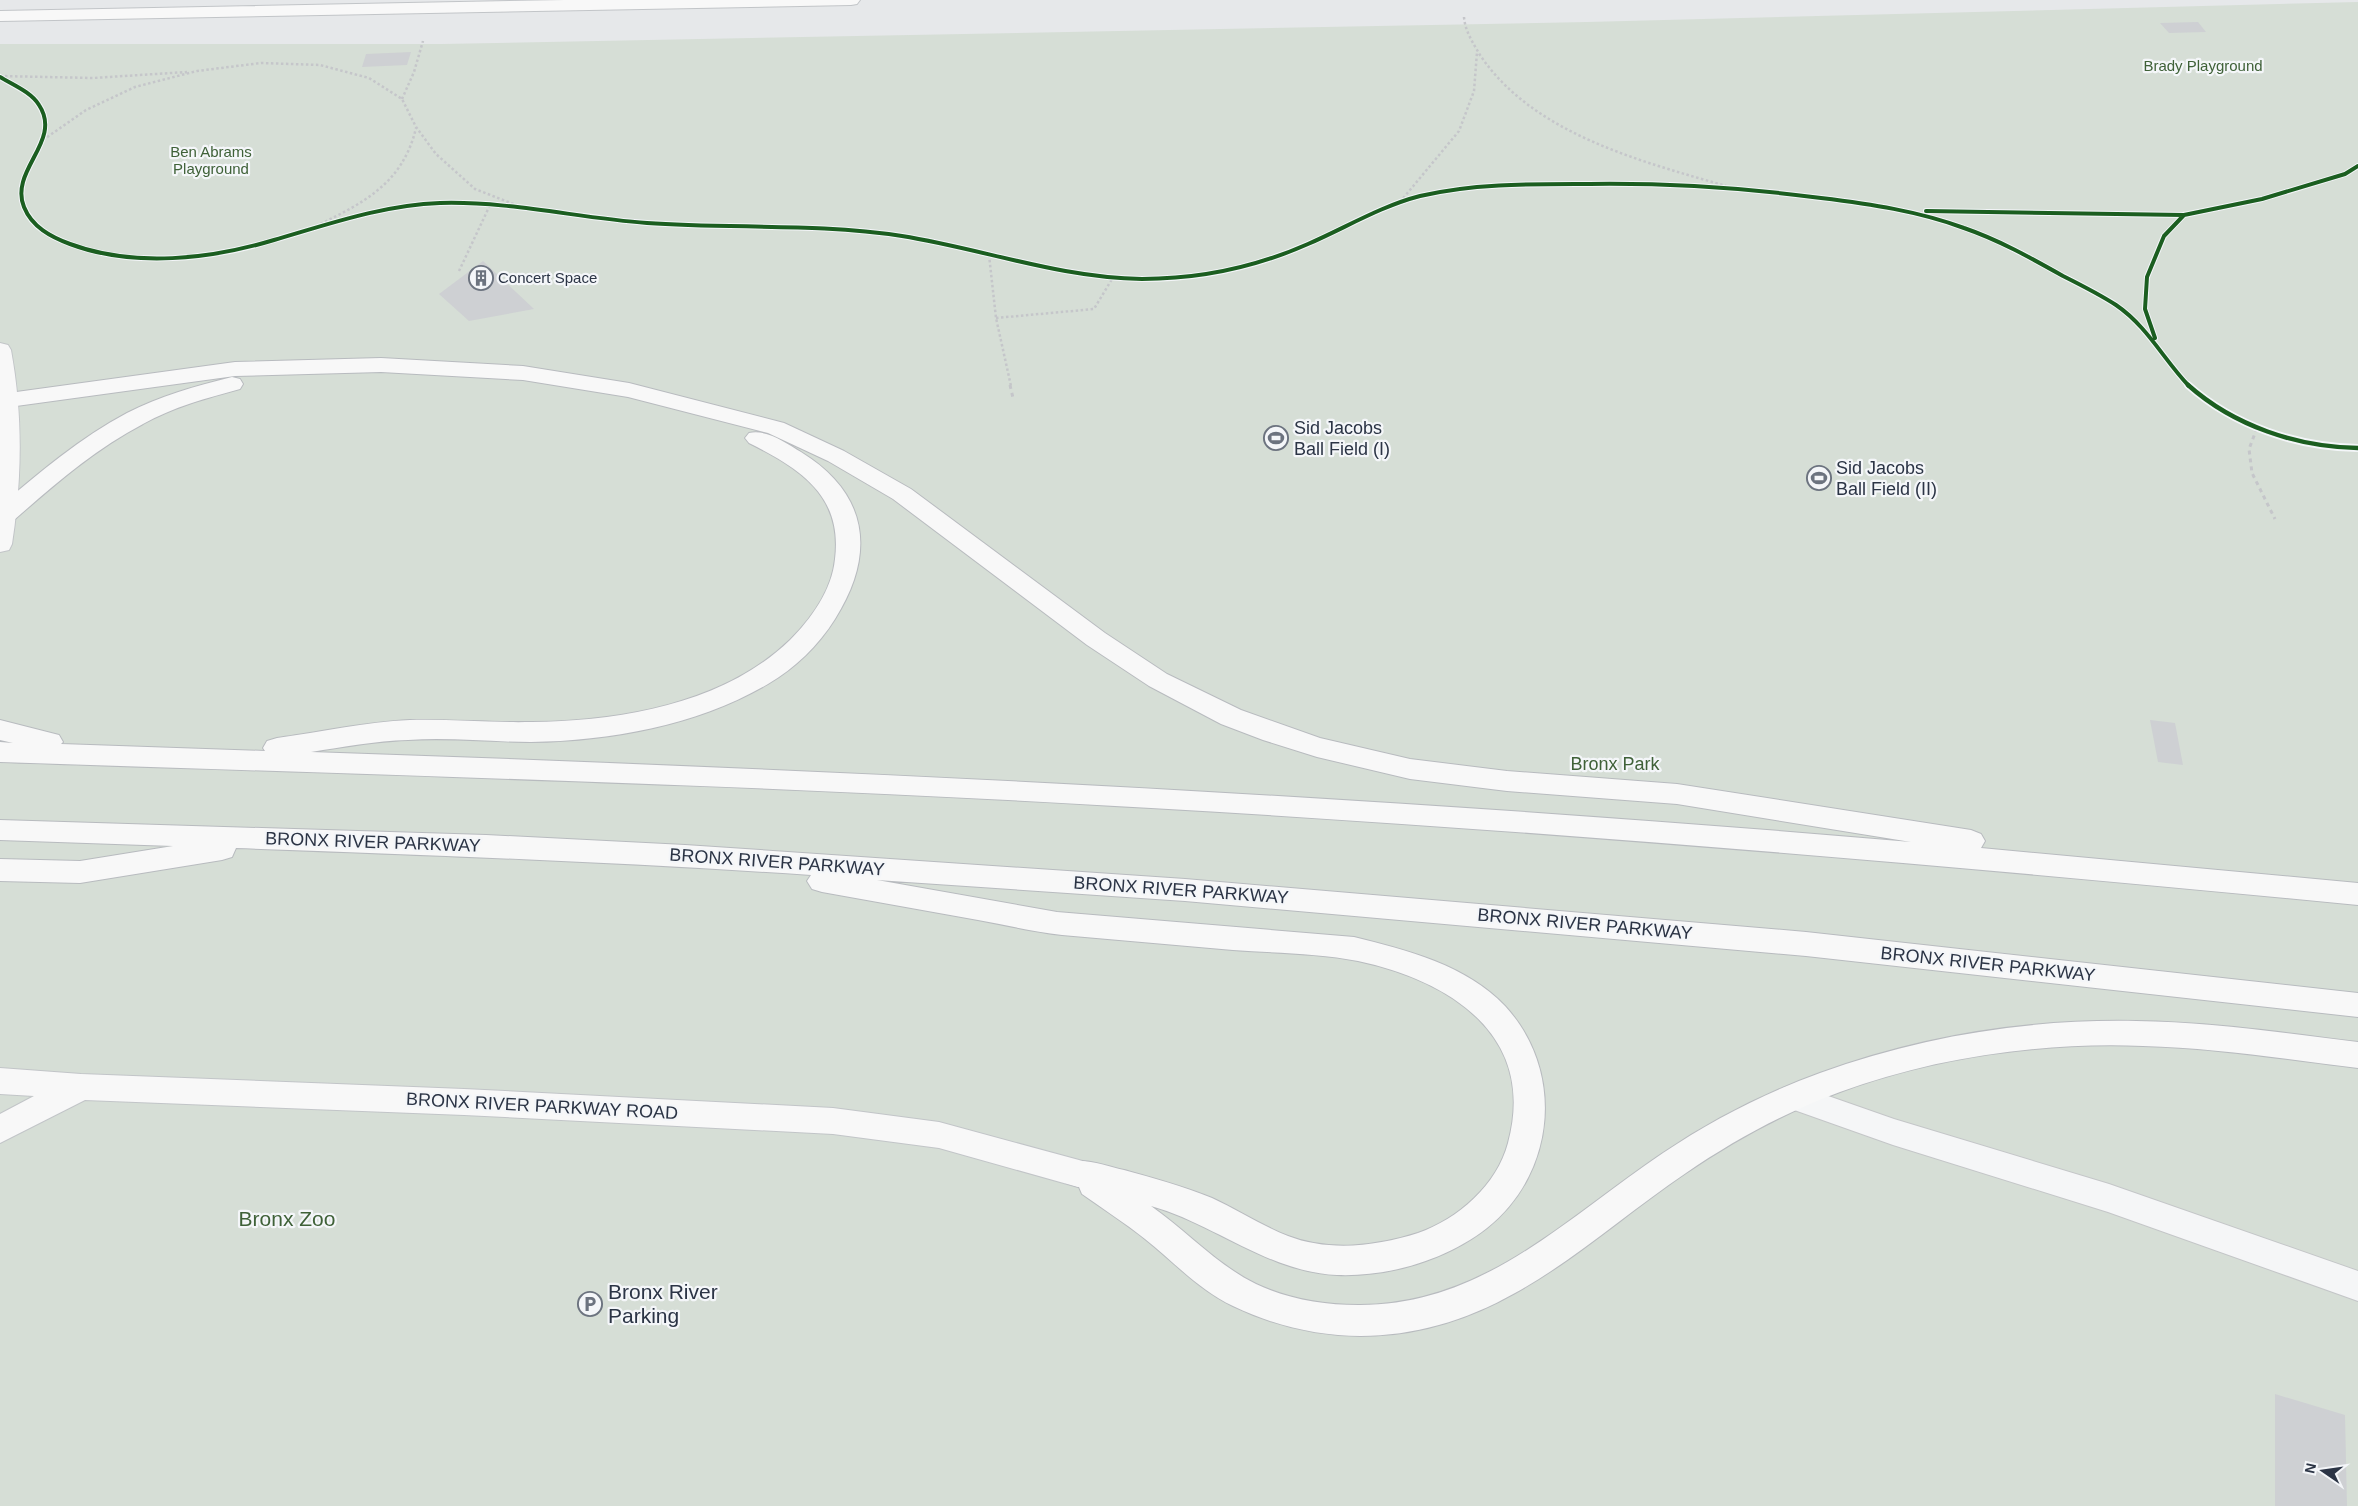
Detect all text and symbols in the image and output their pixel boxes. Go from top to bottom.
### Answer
park label: Brady Playground [2143,57,2263,74]
park label: Ben Abrams Playground [170,143,252,177]
building icon: Concert Space [468,265,494,291]
place label: Concert Space [498,269,597,286]
place label: Sid Jacobs Ball Field (I) [1294,418,1390,459]
sports icon: Sid Jacobs Ball Field (I) [1263,425,1289,451]
place label: Sid Jacobs Ball Field (II) [1836,458,1937,499]
sports icon: Sid Jacobs Ball Field (II) [1806,465,1832,491]
park label: Bronx Park [1570,754,1661,774]
street label: BRONX RIVER PARKWAY [265,828,481,856]
street label: BRONX RIVER PARKWAY [669,845,885,879]
street label: BRONX RIVER PARKWAY [1073,873,1289,907]
street label: BRONX RIVER PARKWAY [1477,905,1693,943]
street label: BRONX RIVER PARKWAY [1880,943,2096,985]
street label: BRONX RIVER PARKWAY ROAD [405,1089,679,1123]
park label: Bronx Zoo [239,1207,335,1230]
place label: Bronx River Parking [608,1280,718,1327]
parking icon: Bronx River Parking [577,1291,603,1317]
north arrow [2298,1446,2348,1496]
text: N [2301,1461,2319,1475]

